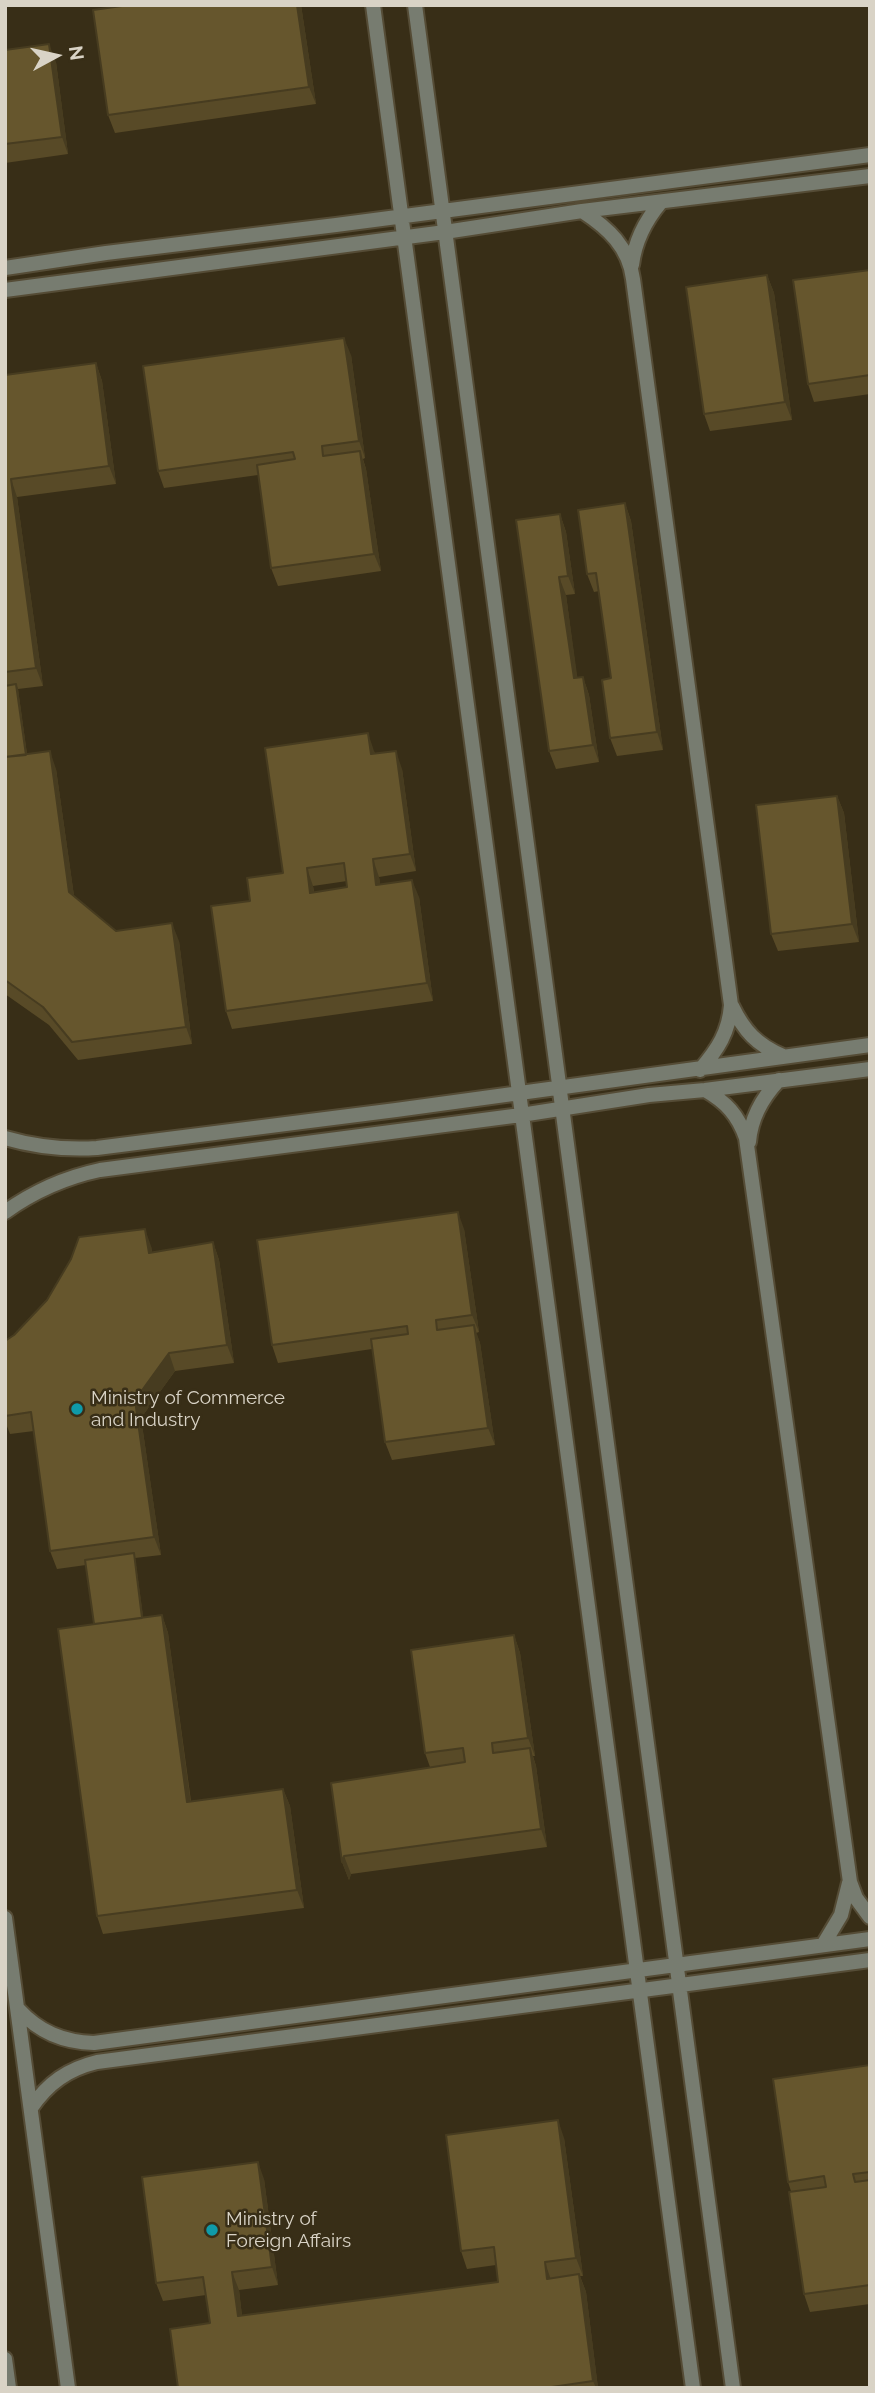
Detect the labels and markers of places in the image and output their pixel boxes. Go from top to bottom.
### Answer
place label: Ministry of Commerce and Industry [91,1387,285,1431]
marker: Ministry of Commerce and Industry [69,1401,85,1417]
place label: Ministry of Foreign Affairs [226,2208,351,2252]
marker: Ministry of Foreign Affairs [204,2222,220,2238]

